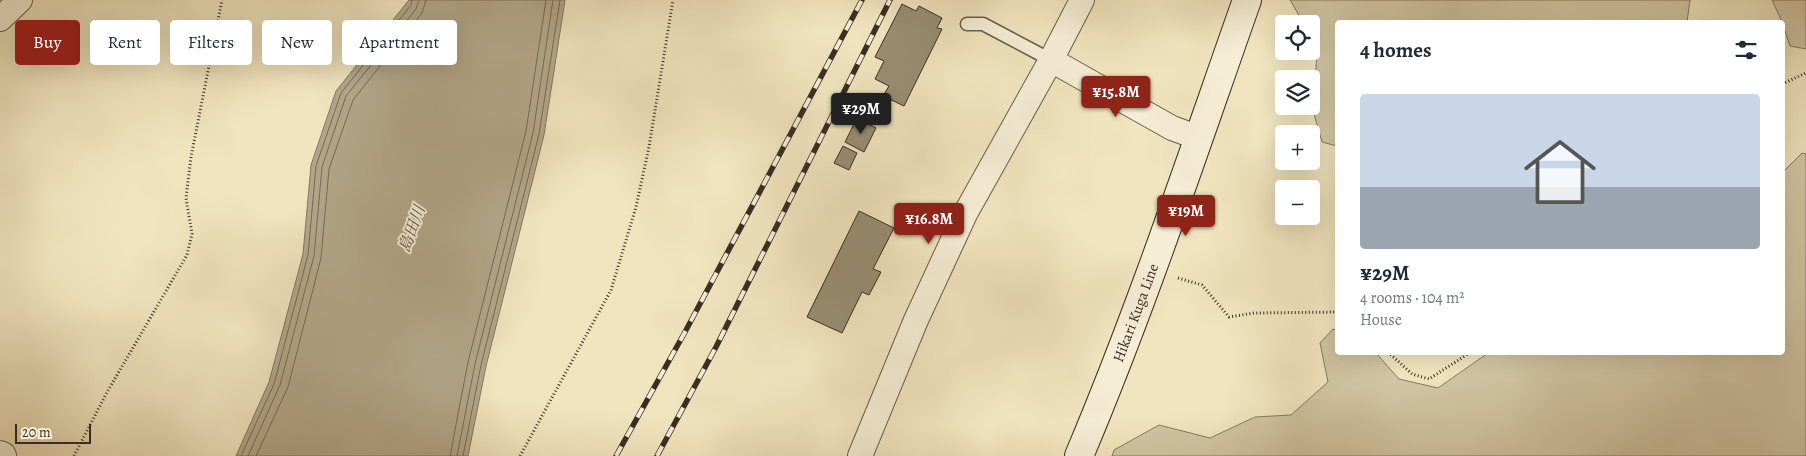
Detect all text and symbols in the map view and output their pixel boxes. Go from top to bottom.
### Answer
map controls [1275,15,1320,225]
button: locate [1275,15,1320,60]
chip: Buy [15,20,80,65]
chip: Rent [90,20,160,65]
chip: Filters [170,20,252,65]
chip: New [262,20,332,65]
chip: Apartment [342,20,457,65]
text: 4 homes [1360,36,1432,64]
icon: filters [1732,36,1760,64]
button: layers [1275,70,1320,115]
pin: ¥15.8M [1075,76,1157,118]
text: ¥15.8M [1092,81,1140,103]
pin: ¥29M [831,92,891,135]
text: ¥29M [842,98,880,120]
button: + [1275,125,1320,170]
icon: home [1515,127,1605,217]
button: − [1275,180,1320,225]
pin: ¥19M [1156,194,1216,237]
text: ¥19M [1168,200,1204,222]
water label: 島田川 [393,201,431,255]
pin: ¥16.8M [888,202,970,245]
text: ¥16.8M [905,208,953,230]
text: ¥29M [1360,259,1410,287]
street label: Hikari Kuga Line [1108,260,1163,365]
text: 4 rooms · 104 m² [1360,287,1465,309]
text: House [1360,309,1402,331]
scale bar [15,421,91,444]
text: 20 m [22,423,51,442]

